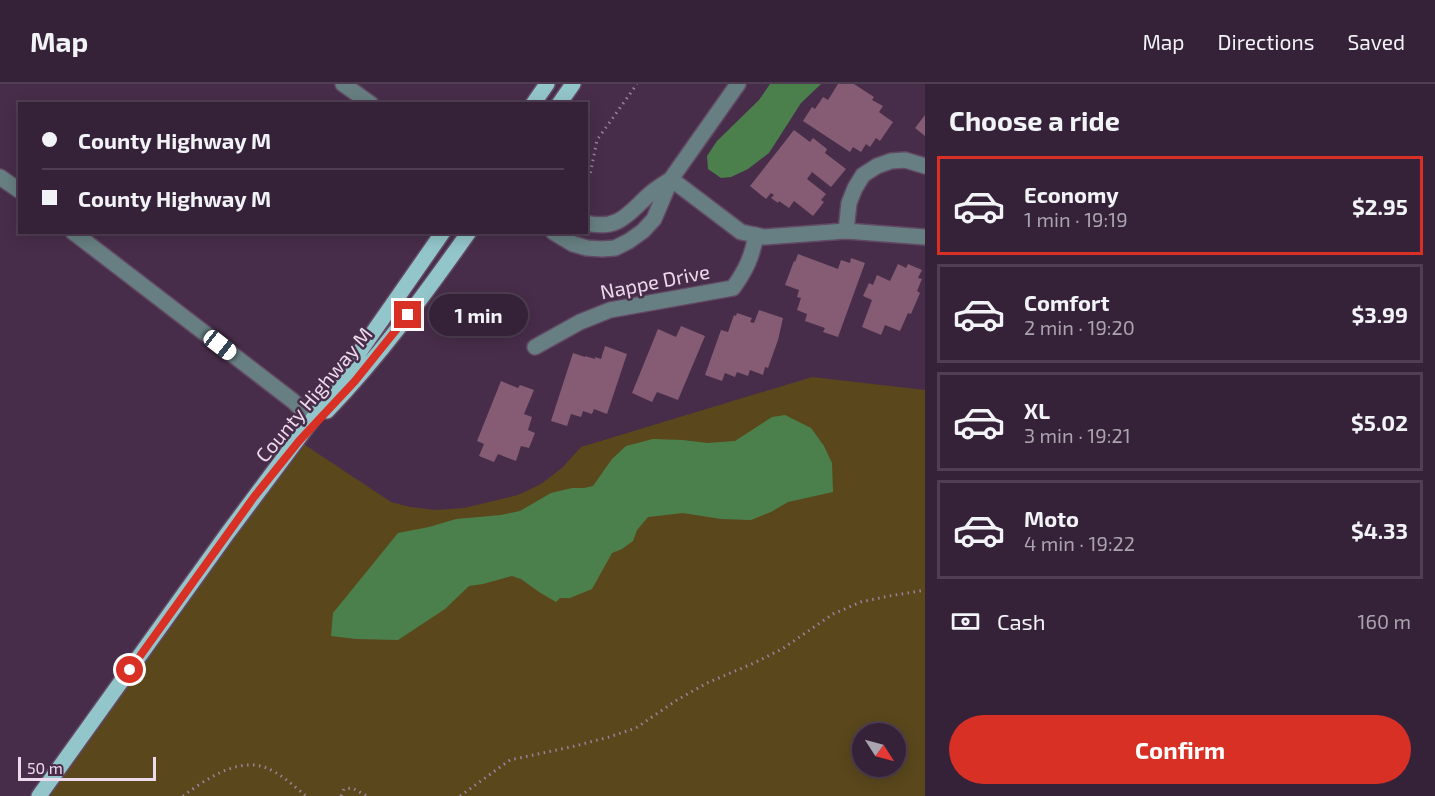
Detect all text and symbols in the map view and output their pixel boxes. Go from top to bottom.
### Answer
text: Map [30,24,88,58]
text: Map [1142,29,1185,54]
text: Directions [1218,29,1314,54]
text: Saved [1347,29,1405,54]
text: Choose a ride [949,104,1120,136]
text: County Highway M [78,127,271,153]
icon: car [952,179,1006,233]
text: Economy [1024,181,1119,207]
text: County Highway M [78,185,271,211]
text: $2.95 [1352,193,1408,219]
text: 1 min · 19:19 [1024,207,1128,231]
street label: Nappe Drive [598,259,712,303]
icon: car [952,287,1006,341]
text: Comfort [1024,289,1109,315]
callout: 1 min [429,294,528,336]
route end [394,301,421,328]
text: $3.99 [1351,301,1408,327]
text: 1 min [454,303,503,327]
text: 2 min · 19:20 [1024,315,1135,339]
street label: County Highway M [250,322,377,467]
car [200,327,240,363]
icon: car [952,395,1006,449]
text: XL [1024,397,1050,423]
text: $5.02 [1351,409,1408,435]
text: 3 min · 19:21 [1024,423,1131,447]
icon: car [952,503,1006,557]
text: Moto [1024,505,1079,531]
text: $4.33 [1351,517,1408,543]
text: 4 min · 19:22 [1024,531,1135,555]
icon: cash [949,605,982,638]
text: Cash [997,608,1046,634]
text: 160 m [1358,609,1411,633]
route start [116,656,143,683]
button: Confirm [949,715,1411,784]
north arrow [852,723,906,777]
map controls [852,723,906,777]
scale bar [18,754,156,782]
text: 50 m [27,758,63,777]

